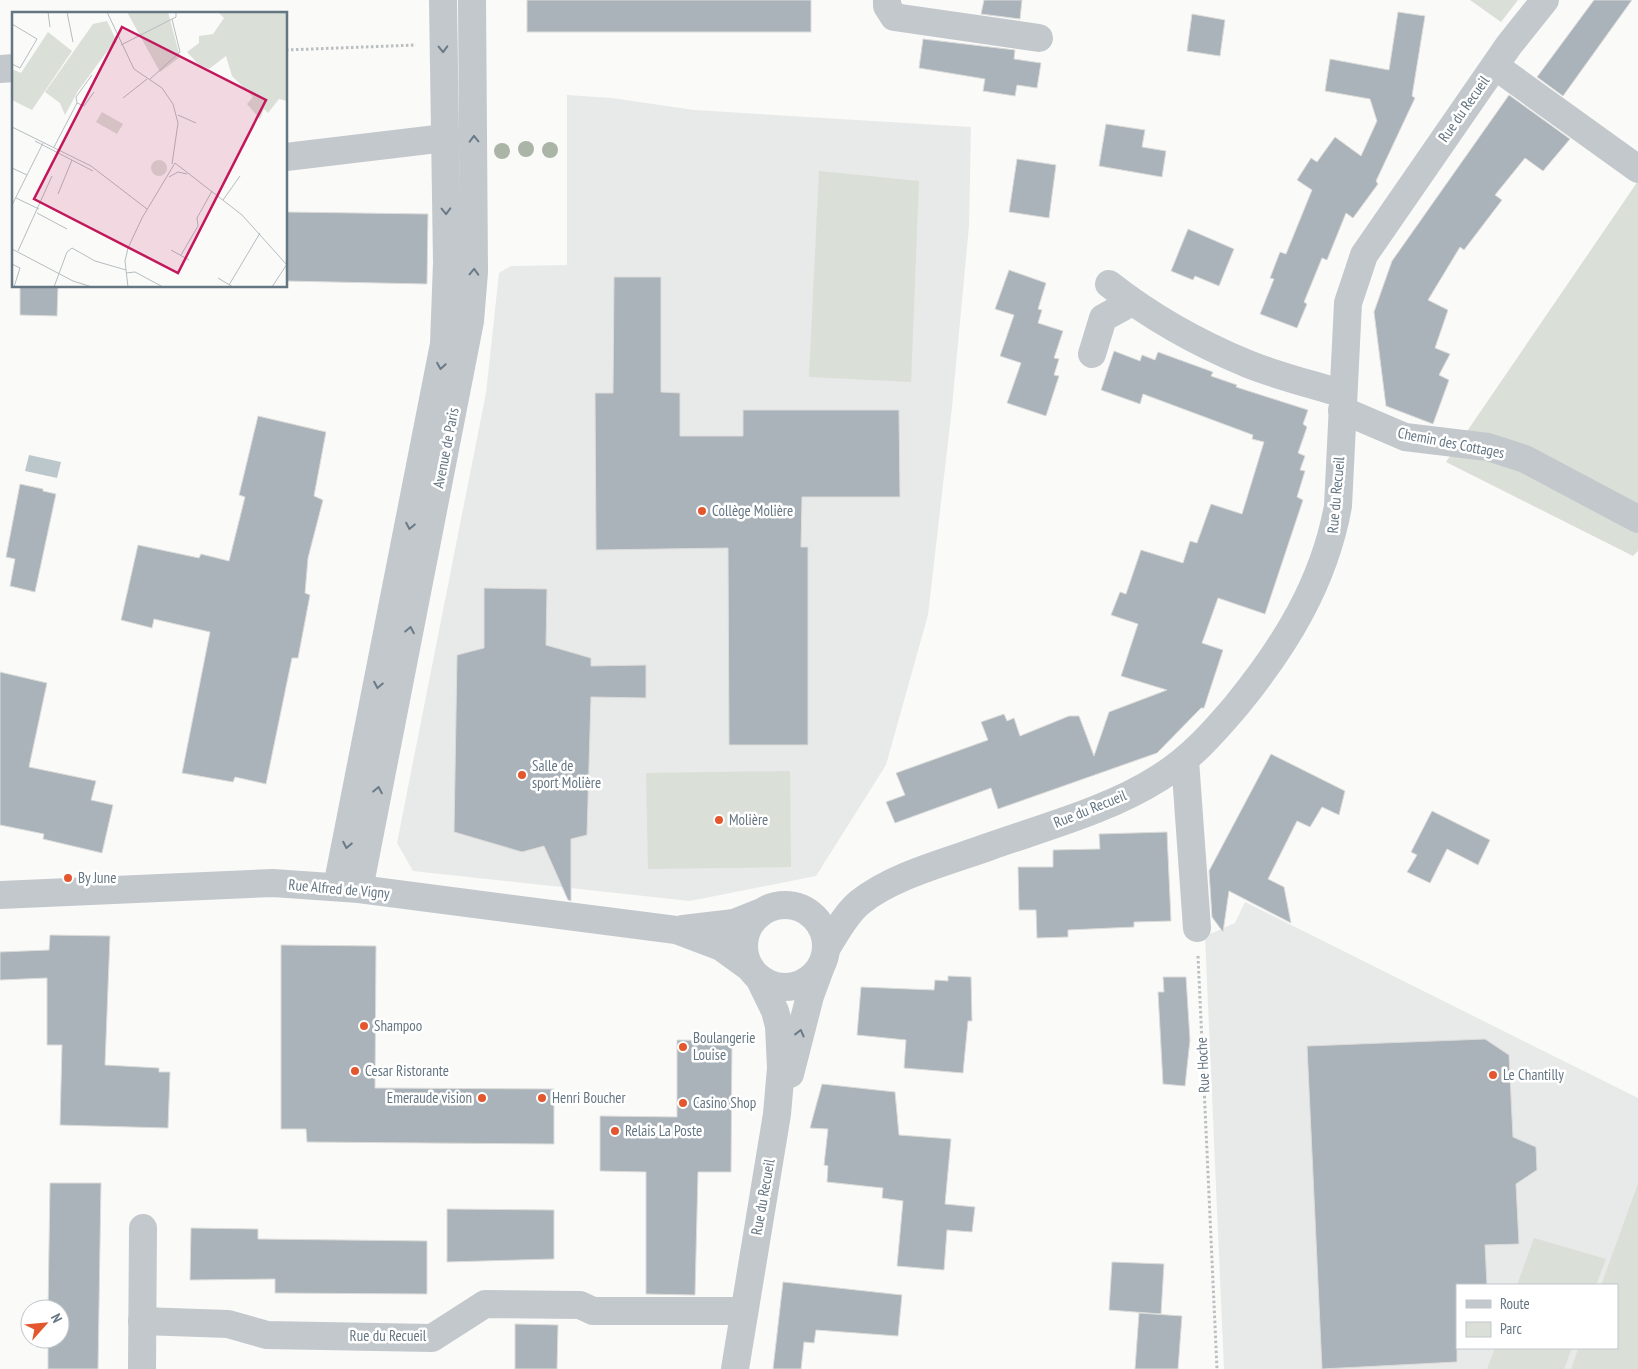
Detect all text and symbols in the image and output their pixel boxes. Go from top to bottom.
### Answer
inset map [12,12,288,288]
one-way arrow [438,45,448,53]
street label: Rue du Recueil [1434,71,1494,146]
one-way arrow [469,134,479,142]
one-way arrow [441,208,451,215]
one-way arrow [468,268,479,276]
one-way arrow [436,362,446,371]
street label: Avenue de Paris [428,406,463,490]
street label: Chemin des Cottages [1396,423,1506,462]
street label: Rue du Recueil [1323,455,1348,534]
place label: Collège Molière [712,501,793,520]
marker: Collège Molière [696,505,708,517]
one-way arrow [405,521,415,530]
one-way arrow [404,626,414,635]
one-way arrow [374,681,384,690]
place label: Salle de sport Molière [532,756,601,792]
marker: Salle de sport Molière [516,769,528,781]
one-way arrow [372,785,383,794]
street label: Rue du Recueil [1051,785,1129,832]
place label: Molière [729,810,768,829]
marker: Molière [713,814,725,826]
one-way arrow [342,840,353,849]
place label: By June [78,868,116,887]
marker: By June [62,872,74,884]
street label: Rue Alfred de Vigny [288,875,391,902]
place label: Shampoo [374,1016,422,1035]
marker: Shampoo [358,1020,370,1032]
place label: Boulangerie Louise [693,1028,755,1064]
one-way arrow [794,1028,805,1037]
street label: Rue Hoche [1192,1037,1213,1093]
marker: Boulangerie Louise [677,1041,689,1053]
place label: Cesar Ristorante [365,1061,449,1080]
marker: Cesar Ristorante [349,1065,361,1077]
place label: Le Chantilly [1503,1065,1564,1084]
marker: Le Chantilly [1487,1069,1499,1081]
place label: Emeraude vision [387,1088,472,1107]
place label: Henri Boucher [552,1088,627,1107]
marker: Emeraude vision [476,1092,488,1104]
marker: Henri Boucher [536,1092,548,1104]
place label: Casino Shop [693,1093,756,1112]
marker: Casino Shop [677,1097,689,1109]
place label: Relais La Poste [625,1121,702,1140]
marker: Relais La Poste [609,1125,621,1137]
street label: Rue du Recueil [746,1157,779,1236]
legend [1456,1284,1618,1349]
text: Route [1500,1294,1530,1313]
north arrow [20,1299,70,1349]
text: N [47,1311,66,1326]
text: Parc [1500,1319,1522,1338]
street label: Rue du Recueil [350,1326,427,1345]

